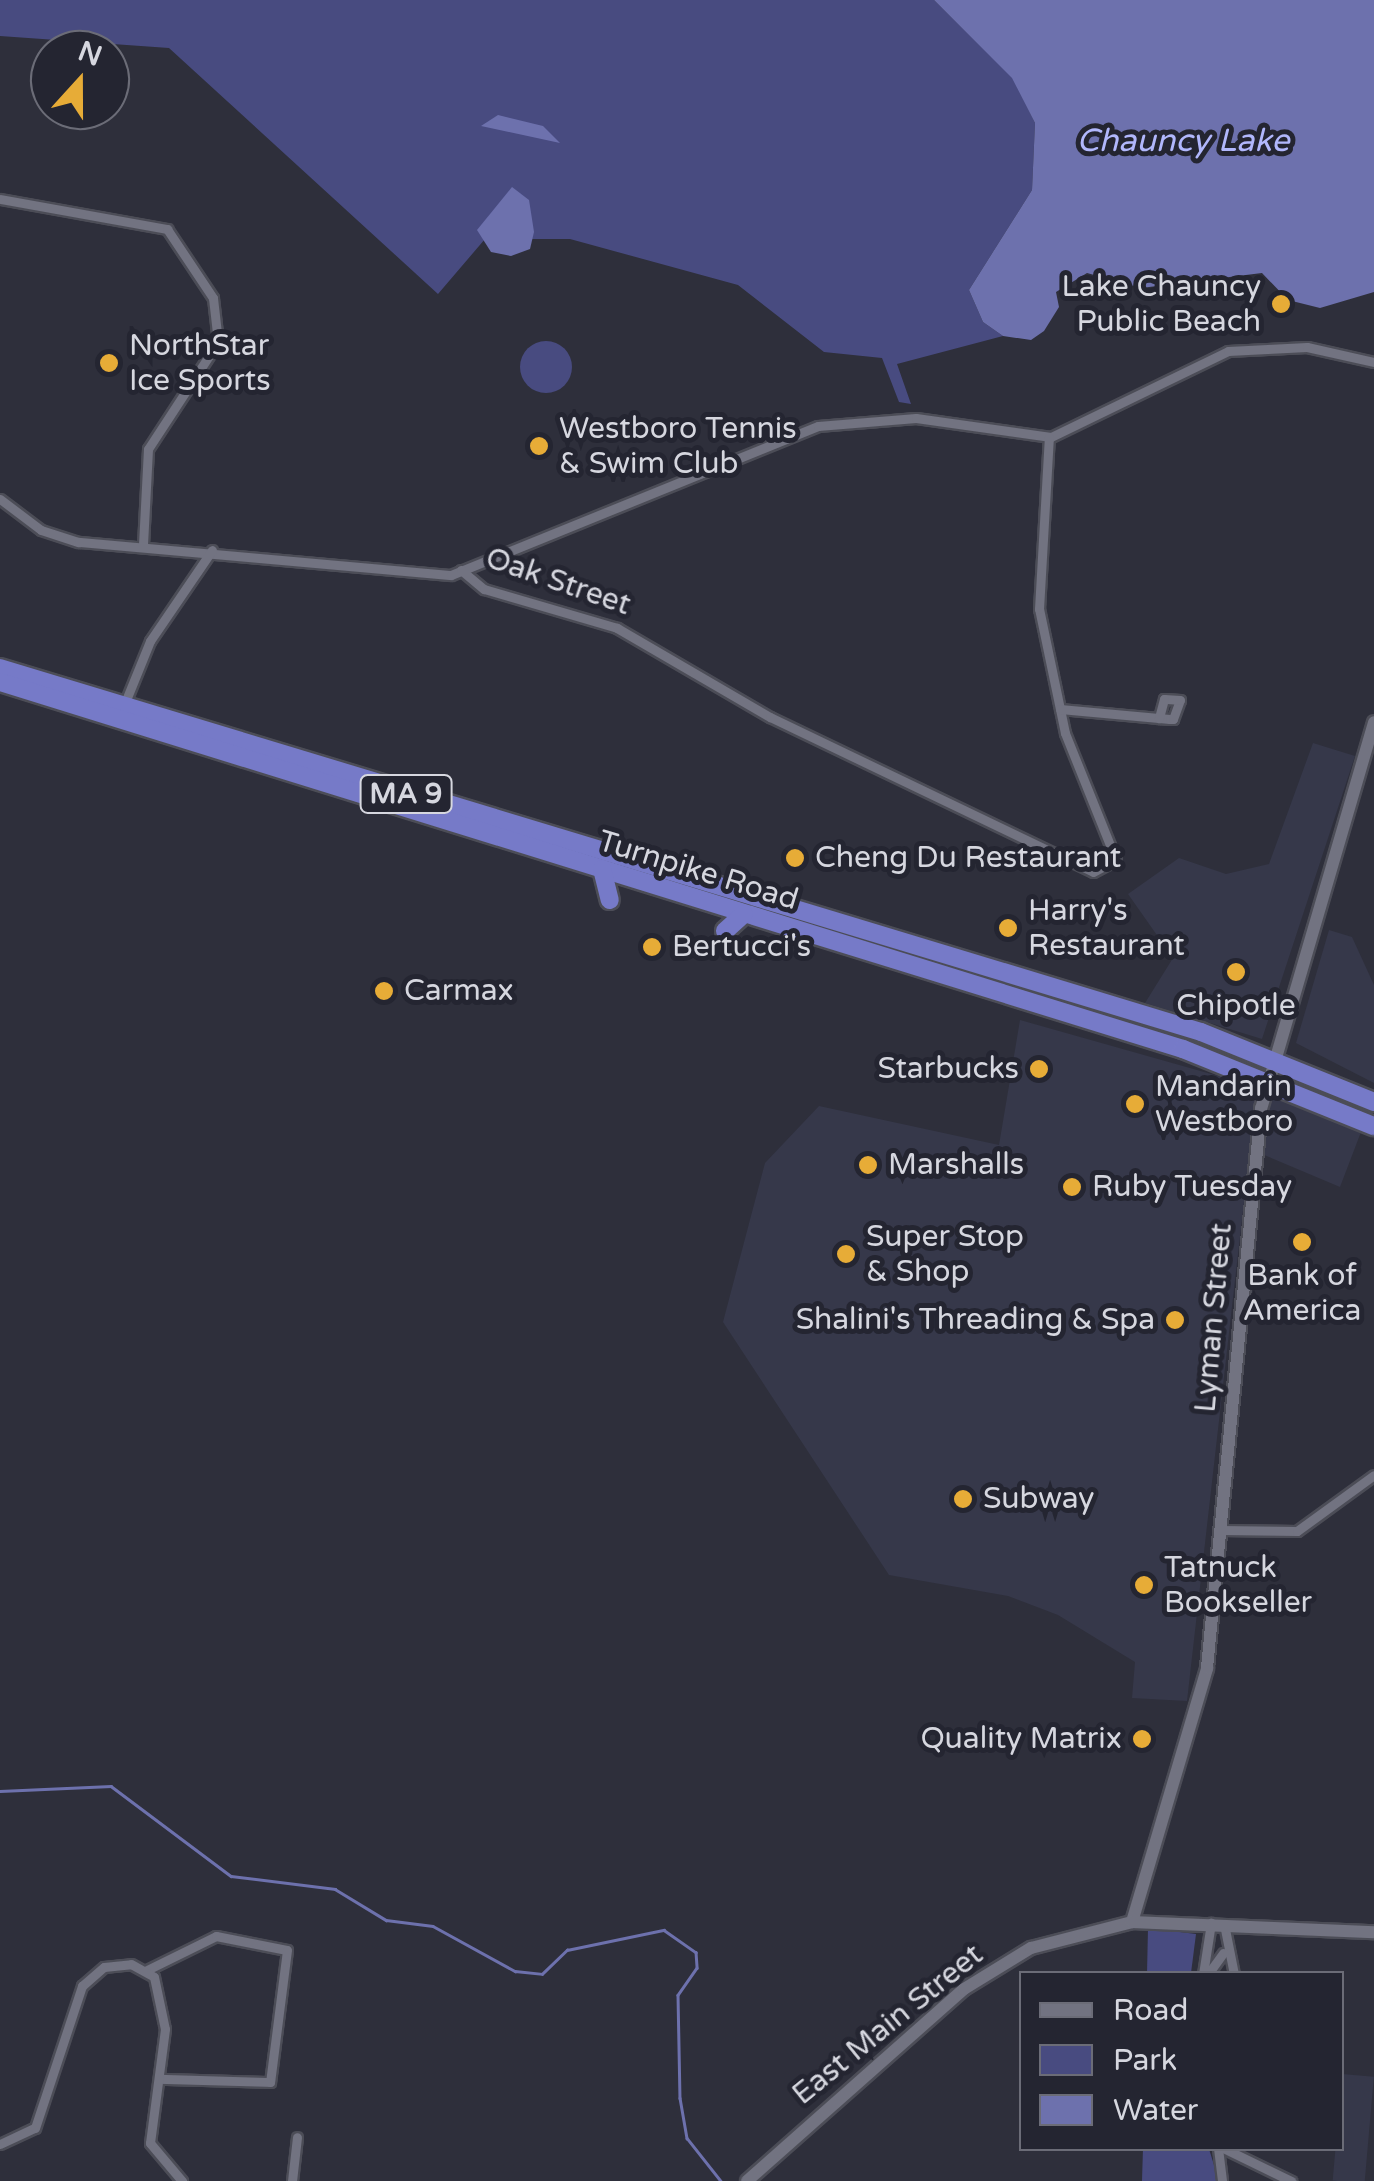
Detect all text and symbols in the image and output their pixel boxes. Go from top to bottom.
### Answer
north arrow [30,30,130,130]
text: N [73,34,107,74]
water label: Chauncy Lake [1077,122,1289,160]
place label: Lake Chauncy Public Beach [1062,269,1261,340]
marker: Lake Chauncy Public Beach [1270,293,1292,315]
place label: NorthStar Ice Sports [129,328,271,398]
marker: NorthStar Ice Sports [98,352,120,374]
place label: Westboro Tennis & Swim Club [559,411,797,482]
marker: Westboro Tennis & Swim Club [528,435,550,457]
street label: Oak Street [481,540,635,624]
road number: MA 9 [358,771,454,817]
street label: Turnpike Road [594,824,802,918]
place label: Cheng Du Restaurant [815,840,1121,876]
marker: Cheng Du Restaurant [784,847,806,869]
place label: Harry's Restaurant [1028,893,1185,964]
marker: Harry's Restaurant [997,917,1019,939]
place label: Bertucci's [672,929,811,965]
marker: Bertucci's [641,936,663,958]
marker: Chipotle [1225,961,1247,983]
place label: Carmax [404,973,514,1009]
marker: Carmax [373,980,395,1002]
place label: Chipotle [1176,988,1296,1024]
place label: Starbucks [878,1051,1019,1087]
marker: Starbucks [1028,1058,1050,1080]
place label: Mandarin Westboro [1155,1069,1293,1140]
marker: Mandarin Westboro [1124,1093,1146,1115]
place label: Marshalls [888,1147,1024,1183]
marker: Marshalls [857,1154,879,1176]
place label: Ruby Tuesday [1092,1169,1292,1205]
marker: Ruby Tuesday [1061,1176,1083,1198]
place label: Super Stop & Shop [866,1219,1024,1290]
street label: Lyman Street [1188,1222,1240,1414]
marker: Bank of America [1291,1231,1313,1253]
marker: Super Stop & Shop [835,1243,857,1265]
place label: Bank of America [1243,1258,1361,1328]
place label: Shalini's Threading & Spa [796,1302,1155,1338]
marker: Shalini's Threading & Spa [1164,1309,1186,1331]
place label: Subway [983,1481,1094,1517]
marker: Subway [952,1488,974,1510]
place label: Tatnuck Bookseller [1164,1550,1312,1620]
marker: Tatnuck Bookseller [1133,1574,1155,1596]
place label: Quality Matrix [920,1721,1122,1757]
marker: Quality Matrix [1131,1728,1153,1750]
street label: East Main Street [786,1937,990,2113]
legend [1019,1971,1344,2151]
text: Road [1113,1992,1188,2029]
text: Park [1113,2042,1177,2079]
text: Water [1113,2092,1198,2129]

